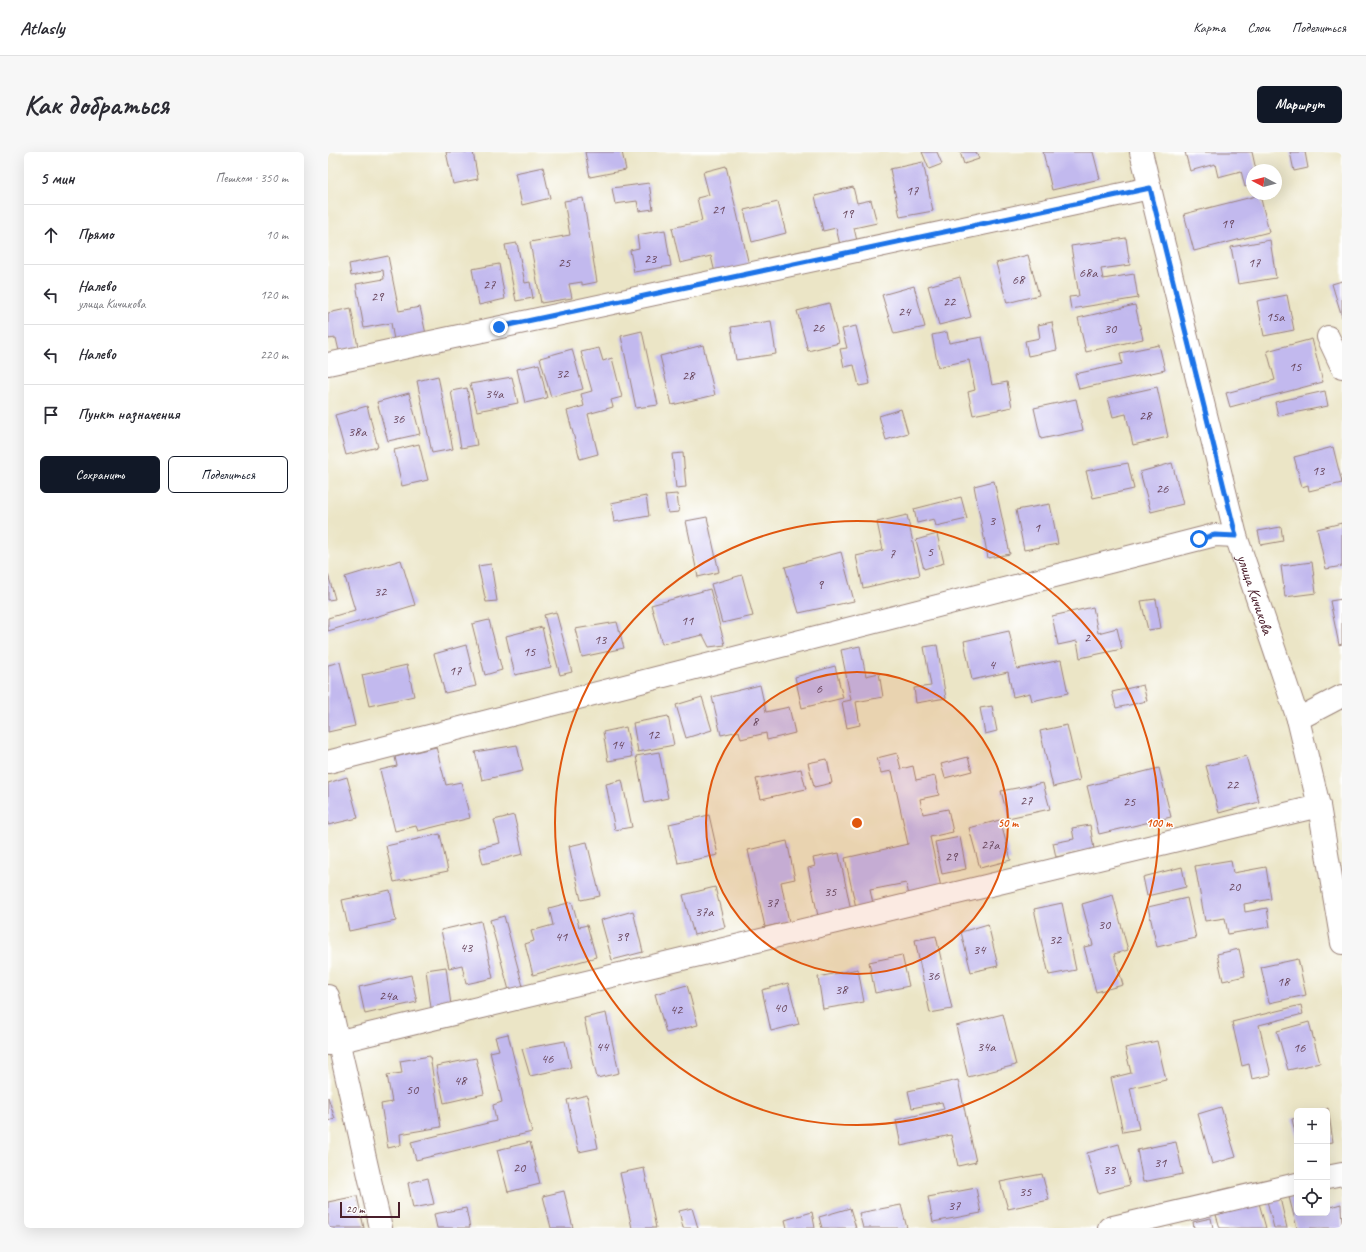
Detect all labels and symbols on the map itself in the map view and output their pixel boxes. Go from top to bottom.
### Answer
north arrow [1246,164,1282,200]
house number: 17 [906,182,919,199]
house number: 21 [712,201,725,218]
house number: 19 [841,205,855,222]
house number: 19 [1221,215,1235,232]
house number: 23 [644,250,658,267]
house number: 25 [558,254,571,271]
house number: 17 [1248,254,1261,271]
house number: 68а [1079,264,1098,281]
house number: 68 [1012,271,1026,288]
house number: 27 [483,276,496,293]
house number: 29 [371,288,385,305]
house number: 22 [943,293,957,310]
house number: 24 [898,303,912,320]
house number: 15а [1266,308,1285,325]
route end [490,318,508,336]
house number: 26 [812,319,825,336]
house number: 30 [1104,320,1118,337]
house number: 15 [1289,358,1302,375]
house number: 32 [556,365,570,382]
house number: 28 [682,367,696,384]
house number: 34а [485,385,504,402]
house number: 28 [1139,407,1153,424]
house number: 36 [392,410,405,427]
house number: 38а [348,423,367,440]
house number: 13 [1312,462,1326,479]
house number: 26 [1156,480,1169,497]
house number: 3 [989,512,997,529]
house number: 1 [1034,519,1041,536]
route start [1190,530,1208,548]
house number: 5 [927,543,934,560]
house number: 7 [889,545,896,562]
street label: улица Кичикова [1232,551,1278,638]
house number: 9 [817,576,825,593]
house number: 32 [374,583,388,600]
house number: 11 [681,612,694,629]
house number: 2 [1084,629,1092,646]
house number: 13 [594,631,608,648]
house number: 15 [523,643,536,660]
house number: 4 [989,656,997,673]
house number: 17 [449,662,462,679]
house number: 6 [816,680,823,697]
house number: 8 [752,713,760,730]
house number: 12 [647,726,661,743]
house number: 14 [611,736,625,753]
house number: 22 [1226,776,1240,793]
house number: 27 [1020,792,1033,809]
house number: 25 [1123,793,1136,810]
text: 50 m [998,815,1019,831]
text: 100 m [1146,815,1173,831]
centre of rings [850,816,864,830]
house number: 27а [981,836,1000,853]
house number: 29 [945,848,959,865]
house number: 20 [1228,878,1242,895]
house number: 35 [824,883,837,900]
house number: 37 [766,894,779,911]
house number: 37а [695,903,714,920]
house number: 30 [1098,916,1112,933]
house number: 41 [555,928,568,945]
house number: 39 [616,928,630,945]
house number: 32 [1049,931,1063,948]
house number: 43 [460,939,474,956]
house number: 34 [973,941,987,958]
house number: 36 [927,967,940,984]
house number: 18 [1277,973,1291,990]
house number: 38 [835,981,849,998]
house number: 24а [379,987,398,1004]
house number: 40 [774,999,788,1016]
house number: 42 [670,1001,684,1018]
house number: 44 [596,1038,610,1055]
house number: 34а [977,1038,996,1055]
house number: 16 [1293,1039,1306,1056]
house number: 46 [541,1050,554,1067]
house number: 48 [454,1072,468,1089]
house number: 50 [406,1081,420,1098]
house number: 31 [1154,1154,1167,1171]
house number: 20 [513,1159,527,1176]
house number: 33 [1103,1161,1117,1178]
house number: 35 [1019,1183,1032,1200]
house number: 37 [948,1197,961,1214]
scale bar [340,1200,400,1219]

